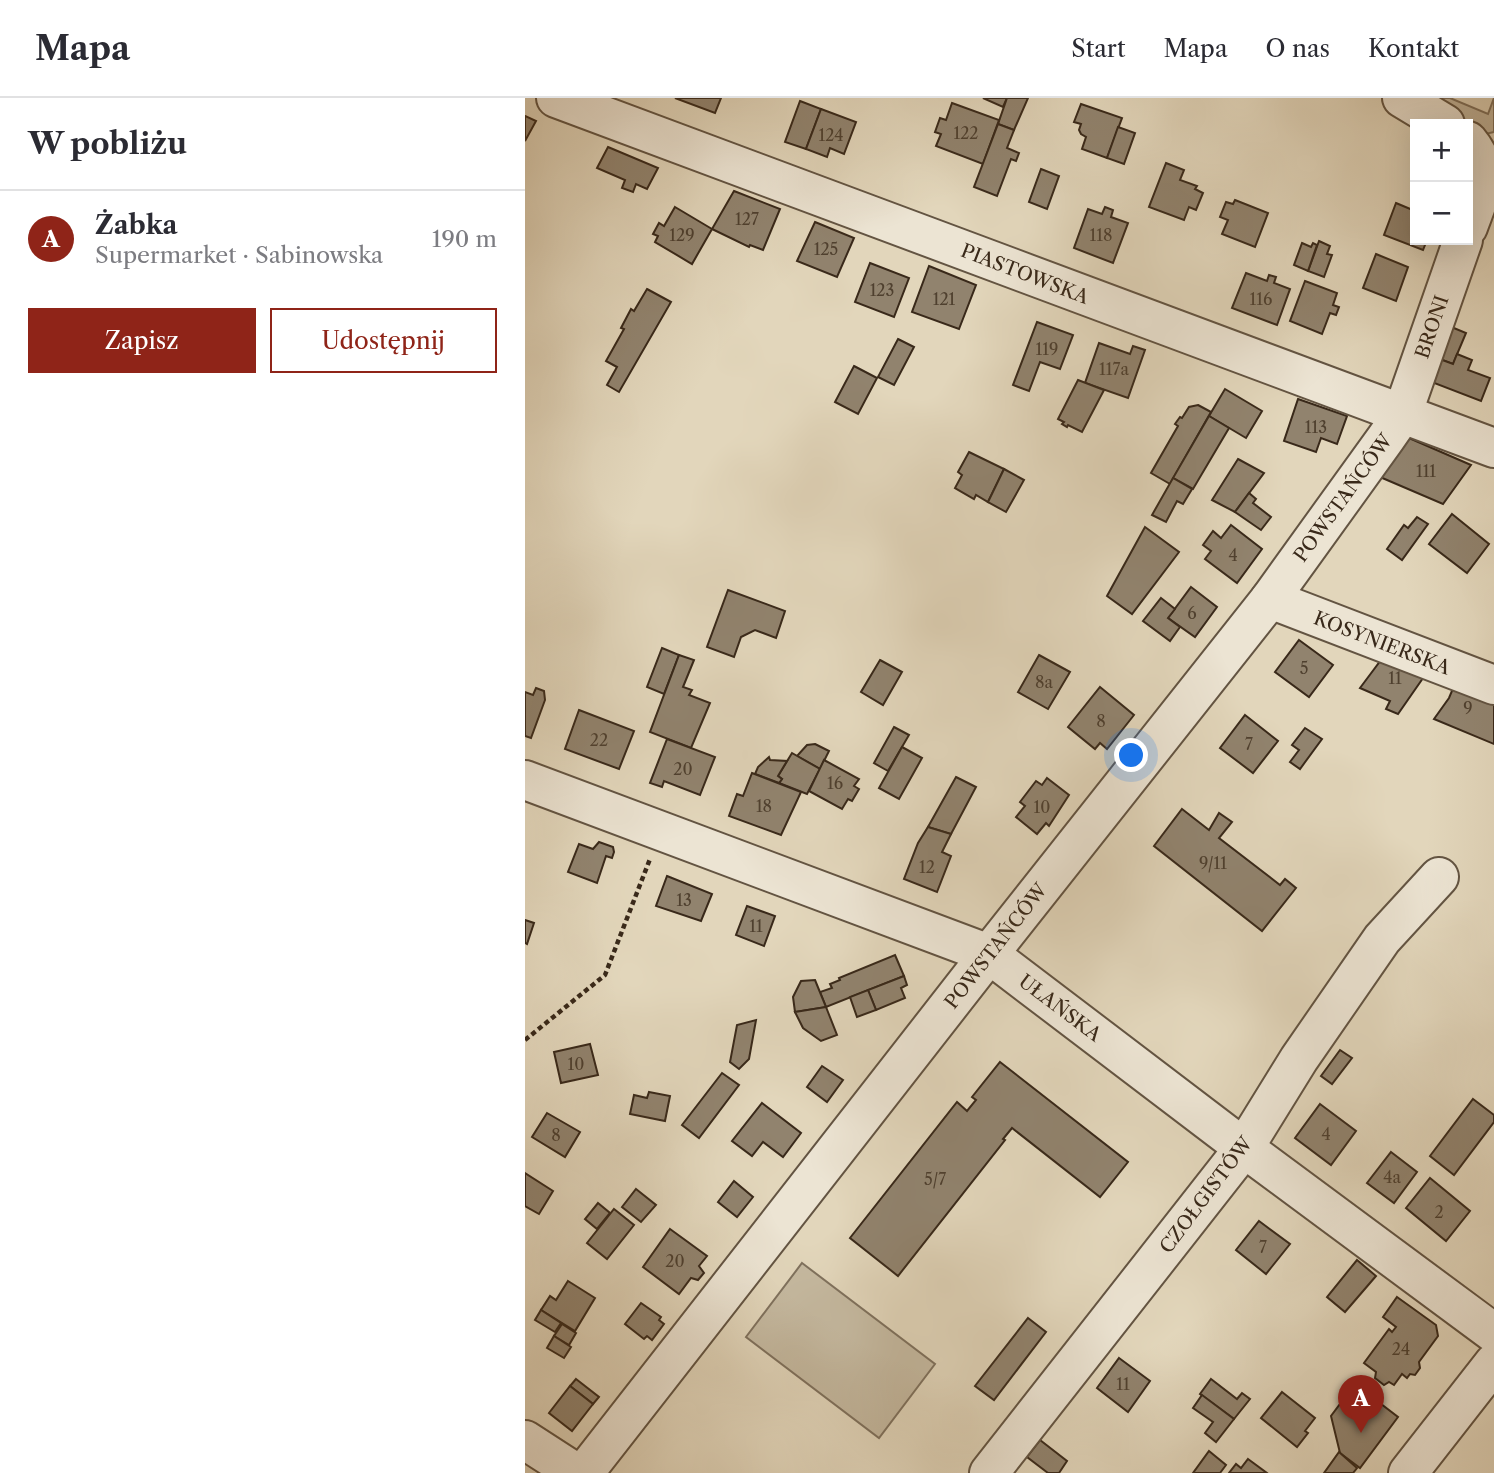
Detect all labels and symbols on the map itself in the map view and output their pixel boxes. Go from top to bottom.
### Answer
house number: 122 [953,123,979,143]
house number: 124 [818,125,844,145]
house number: 127 [735,209,759,229]
house number: 129 [669,225,695,245]
house number: 118 [1090,225,1112,245]
house number: 125 [814,239,838,259]
street label: PIASTOWSKA [958,239,1093,309]
house number: 123 [870,280,894,300]
house number: 121 [933,289,956,309]
house number: 116 [1250,289,1272,309]
street label: BRONI [1410,292,1454,362]
house number: 119 [1036,339,1058,359]
house number: 117a [1099,359,1129,379]
house number: 113 [1305,417,1327,437]
street label: POWSTAŃCÓW [1289,429,1398,567]
house number: 111 [1416,461,1436,481]
house number: 4 [1228,545,1238,565]
house number: 6 [1187,603,1197,623]
street label: KOSYNIERSKA [1310,606,1454,680]
house number: 5 [1300,658,1308,678]
house number: 11 [1388,668,1402,688]
house number: 8a [1035,672,1054,692]
house number: 9 [1463,698,1473,718]
house number: 8 [1096,711,1106,731]
house number: 22 [590,730,608,750]
house number: 7 [1245,734,1253,754]
your location [1114,738,1148,772]
house number: 20 [673,759,693,779]
house number: 16 [827,773,843,793]
house number: 18 [756,796,772,816]
house number: 10 [1034,797,1050,817]
house number: 9/11 [1199,853,1227,873]
house number: 12 [919,857,935,877]
street label: POWSTAŃCÓW [940,878,1053,1013]
house number: 13 [676,890,692,910]
house number: 11 [749,916,763,936]
street label: UŁAŃSKA [1014,970,1106,1047]
house number: 10 [568,1054,584,1074]
house number: 4 [1321,1124,1331,1144]
house number: 8 [551,1125,561,1145]
street label: CZOŁGISTÓW [1155,1131,1258,1258]
house number: 4a [1383,1167,1401,1187]
house number: 5/7 [924,1169,946,1189]
house number: 2 [1434,1202,1444,1222]
house number: 7 [1259,1237,1267,1257]
house number: 20 [665,1251,685,1271]
house number: 24 [1392,1339,1410,1359]
house number: 11 [1116,1374,1130,1394]
pin: A [1338,1375,1384,1433]

